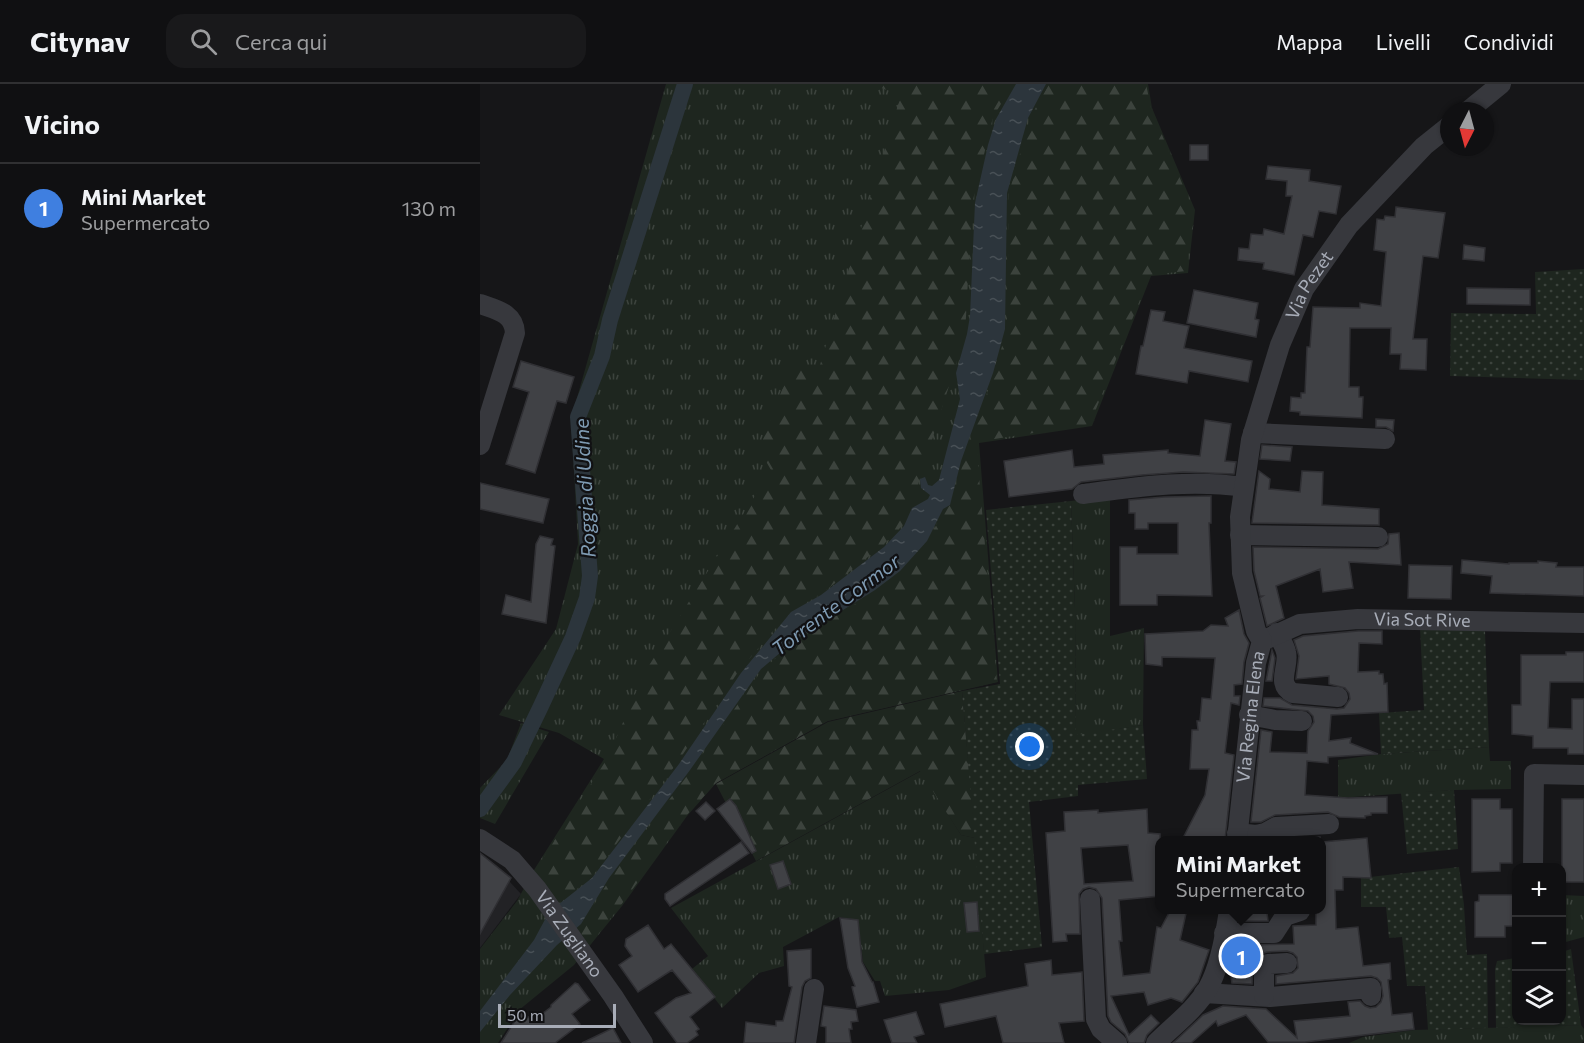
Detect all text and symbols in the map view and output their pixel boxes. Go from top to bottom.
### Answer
search box [166,14,586,68]
text: Citynav [30,24,130,58]
icon: search [187,25,220,58]
text: Cerca qui [235,28,327,55]
text: Mappa [1276,29,1343,54]
text: Livelli [1376,29,1431,54]
text: Condividi [1464,29,1554,54]
north arrow [1440,102,1494,156]
text: Vicino [24,108,100,139]
text: Mini Market [81,183,206,210]
text: 1 [39,196,48,220]
text: 130 m [402,196,456,220]
text: Supermercato [81,210,210,234]
street label: Via Pezet [1280,246,1337,323]
water label: Roggia di Udine [568,417,600,558]
water label: Torrente Cormor [767,548,905,660]
street label: Via Sot Rive [1373,607,1471,631]
street label: Via Regina Elena [1231,648,1269,784]
your location [1015,732,1044,761]
popup [1155,836,1326,914]
text: Mini Market [1176,850,1301,877]
map controls [1512,863,1566,1025]
button: + [1512,863,1566,917]
text: Supermercato [1176,877,1305,901]
street label: Via Zugliano [532,886,608,981]
button: − [1512,917,1566,971]
pin: 1 [1222,934,1260,978]
button: layers [1512,971,1566,1025]
scale bar [498,1001,616,1028]
text: 50 m [507,1005,544,1024]

